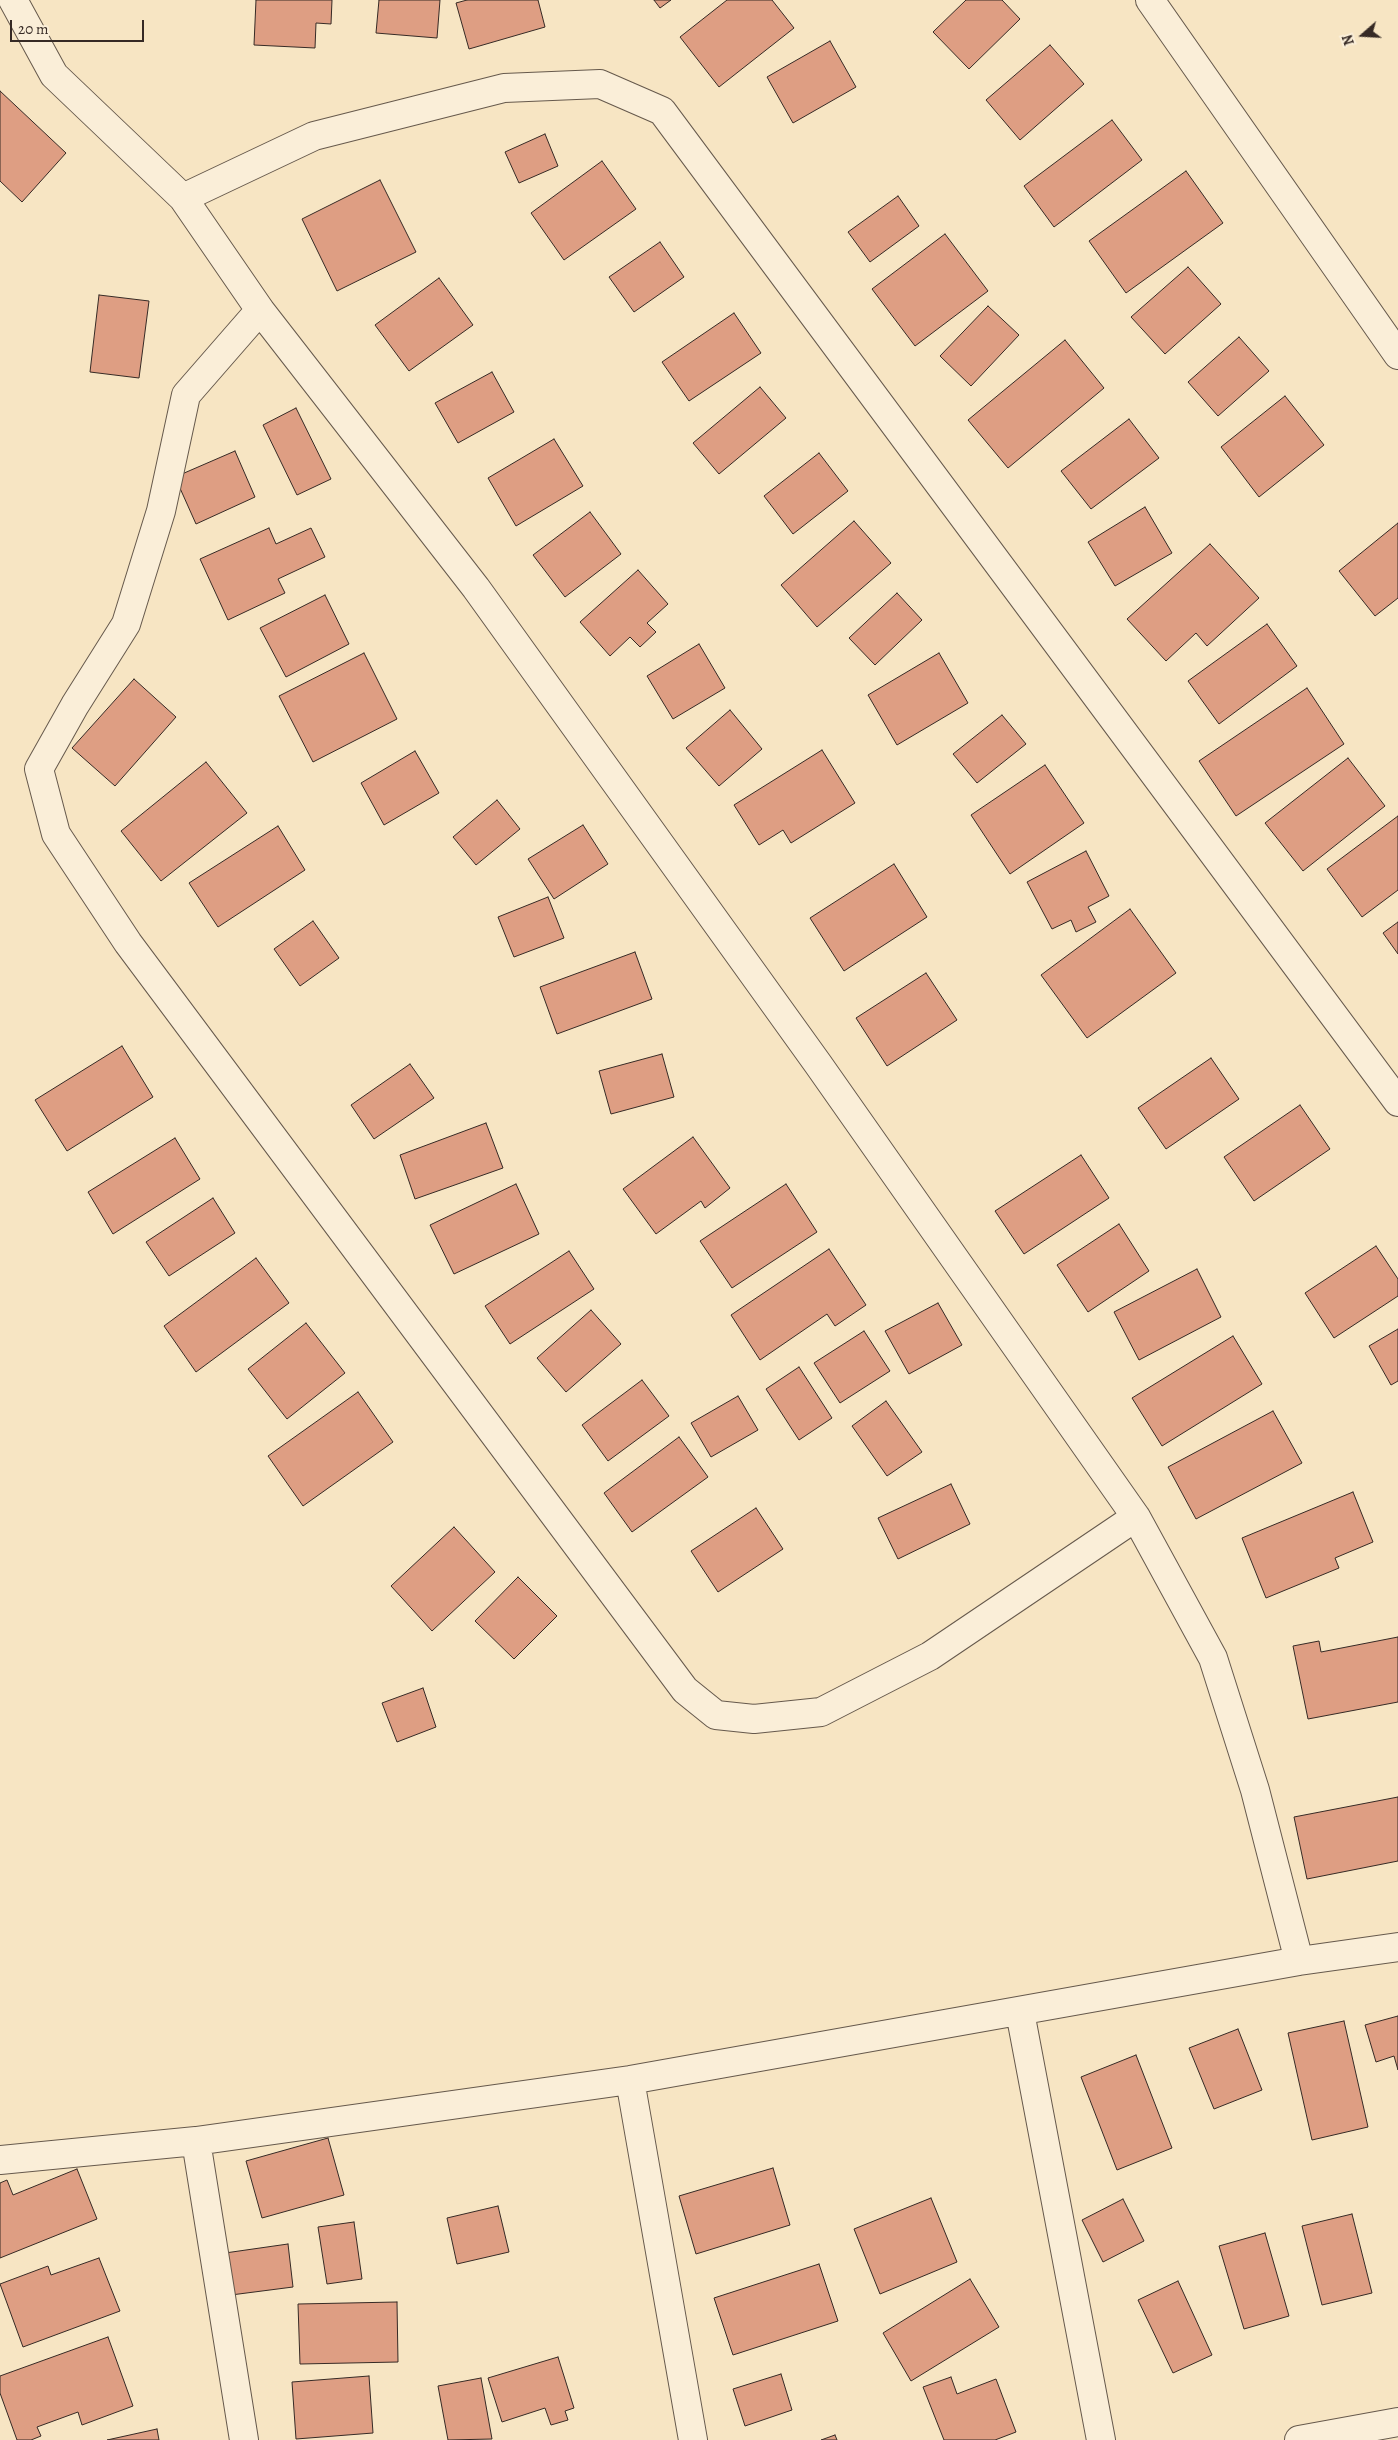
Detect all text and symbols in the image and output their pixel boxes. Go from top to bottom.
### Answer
scale bar [12,10,146,42]
north arrow [1338,10,1388,60]
text: 20 m [18,19,49,39]
text: N [1338,32,1359,48]

